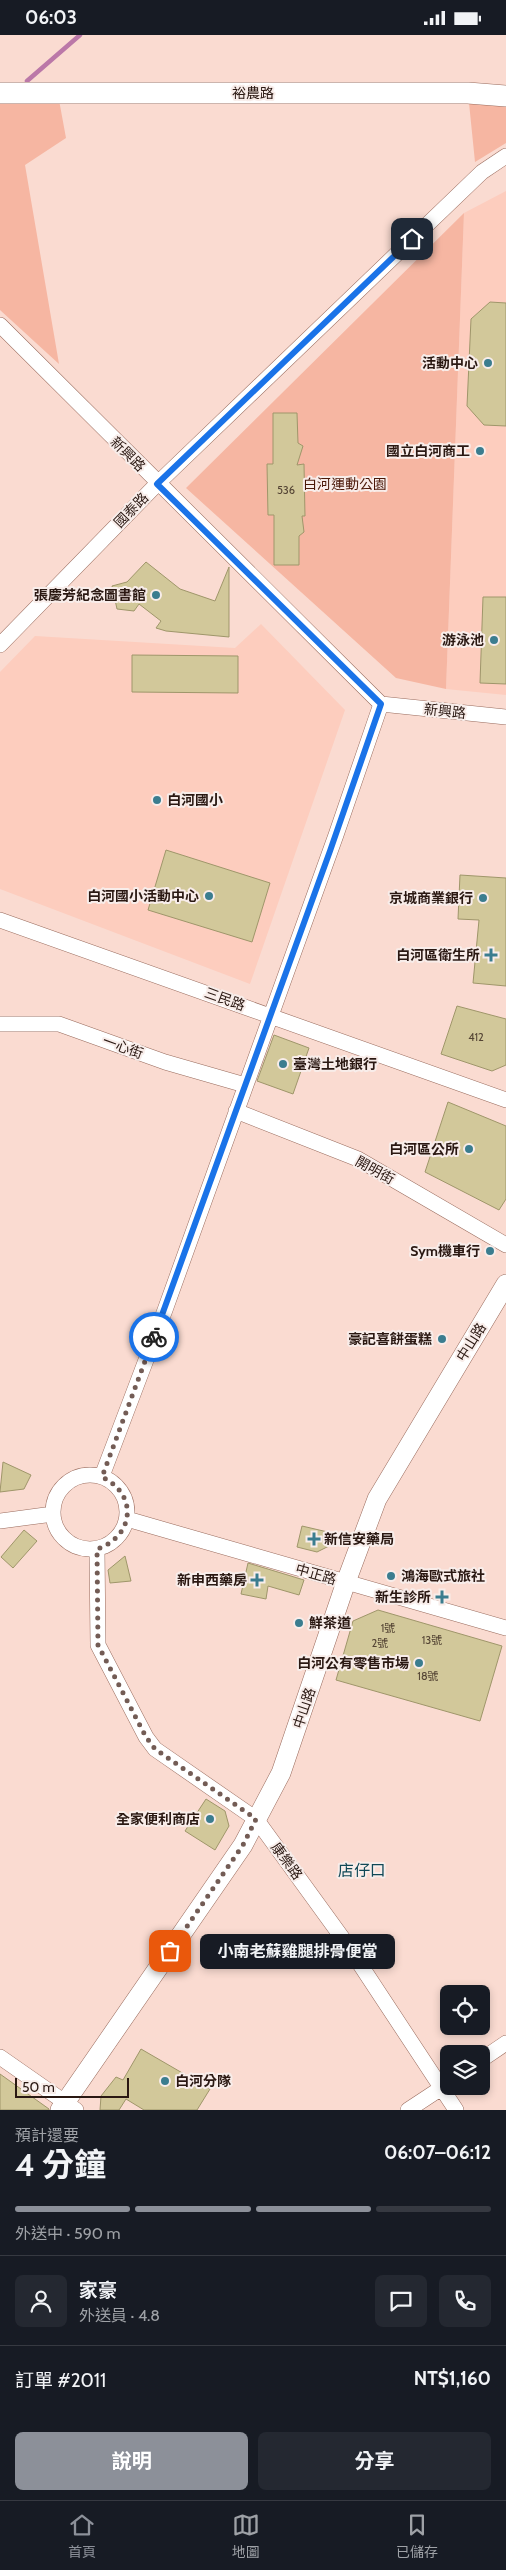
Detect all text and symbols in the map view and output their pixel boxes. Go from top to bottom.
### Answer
text: 06:03 [25,6,77,29]
street label: 裕農路 [232,84,274,102]
pin [391,218,433,260]
icon: home [398,225,426,253]
place label: 活動中心 [422,354,478,372]
marker: 活動中心 [482,357,494,369]
street label: 新興路 [107,433,149,475]
place label: 國立白河商工 [386,442,470,460]
marker: 國立白河商工 [474,445,486,457]
park label: 白河運動公園 [303,475,387,493]
house number: 536 [277,483,295,497]
street label: 國泰路 [110,489,152,531]
place label: 張慶芳紀念圖書館 [34,586,146,604]
marker: 張慶芳紀念圖書館 [150,589,162,601]
place label: 游泳池 [442,631,484,649]
marker: 游泳池 [488,634,500,646]
street label: 新興路 [423,700,467,722]
place label: 白河國小 [167,791,223,809]
marker: 白河國小 [151,794,163,806]
place label: 白河國小活動中心 [87,887,199,905]
place label: 京城商業銀行 [389,889,473,907]
marker: 白河國小活動中心 [203,890,215,902]
marker: 京城商業銀行 [477,892,489,904]
place label: 白河區衛生所 [396,946,480,964]
marker: 白河區衛生所 [484,948,498,962]
street label: 三民路 [202,983,248,1015]
house number: 412 [468,1030,484,1044]
street label: 一心街 [100,1031,146,1063]
place label: 臺灣土地銀行 [293,1055,377,1073]
marker: 臺灣土地銀行 [277,1058,289,1070]
place label: 白河區公所 [389,1140,459,1158]
marker: 白河區公所 [463,1143,475,1155]
street label: 開明街 [352,1152,398,1188]
place label: Sym機車行 [410,1242,480,1260]
marker: Sym機車行 [484,1245,496,1257]
courier [129,1312,179,1362]
street label: 中山路 [452,1319,490,1365]
icon: bike [140,1323,168,1351]
place label: 豪記喜餅蛋糕 [348,1330,432,1348]
marker: 豪記喜餅蛋糕 [436,1333,448,1345]
place label: 新信安藥局 [324,1530,394,1548]
marker: 新信安藥局 [308,1533,320,1545]
street label: 中正路 [293,1560,339,1588]
place label: 鴻海歐式旅社 [401,1567,485,1585]
marker: 鴻海歐式旅社 [385,1570,397,1582]
place label: 新申西藥房 [177,1571,247,1589]
marker: 新申西藥房 [251,1574,263,1586]
place label: 新生診所 [375,1588,431,1606]
marker: 新生診所 [435,1590,449,1604]
place label: 鮮茶道 [309,1614,352,1632]
marker: 鮮茶道 [293,1617,305,1629]
house number: 1號 [381,1621,395,1635]
house number: 13號 [422,1633,442,1647]
house number: 2號 [372,1636,388,1650]
place label: 白河公有零售市場 [297,1654,409,1672]
marker: 白河公有零售市場 [413,1657,425,1669]
house number: 18號 [417,1669,439,1683]
street label: 中山路 [289,1685,319,1731]
place label: 全家便利商店 [116,1810,200,1828]
marker: 全家便利商店 [204,1813,216,1825]
street label: 康樂路 [267,1839,307,1883]
district label: 店仔口 [338,1861,386,1880]
pin [149,1930,191,1972]
callout: 小南老蘇雞腿排骨便當 [200,1933,395,1969]
icon: bag [156,1937,184,1965]
text: 小南老蘇雞腿排骨便當 [217,1942,378,1961]
map controls [440,1985,490,2095]
button: locate [440,1985,490,2035]
button: layers [440,2045,490,2095]
place label: 白河分隊 [175,2072,231,2090]
scale bar [15,2075,129,2098]
marker: 白河分隊 [159,2075,171,2087]
text: 50 m [22,2078,55,2096]
text: 預計還要 [15,2126,79,2145]
text: 06:07–06:12 [384,2141,491,2164]
text: 4 分鐘 [15,2145,106,2184]
text: 外送中 · 590 m [15,2224,121,2243]
button: person [15,2275,67,2327]
button: chat [375,2275,427,2327]
button: phone [439,2275,491,2327]
text: 家豪 [79,2279,117,2302]
text: 外送員 · 4.8 [79,2306,160,2325]
text: NT$1,160 [414,2367,491,2390]
text: 訂單 #2011 [15,2369,106,2392]
button: 說明 [15,2432,248,2490]
button: 分享 [258,2432,491,2490]
tab: 首頁 [68,2511,96,2561]
tab: 地圖 [232,2511,260,2561]
tab: 已儲存 [396,2511,438,2561]

